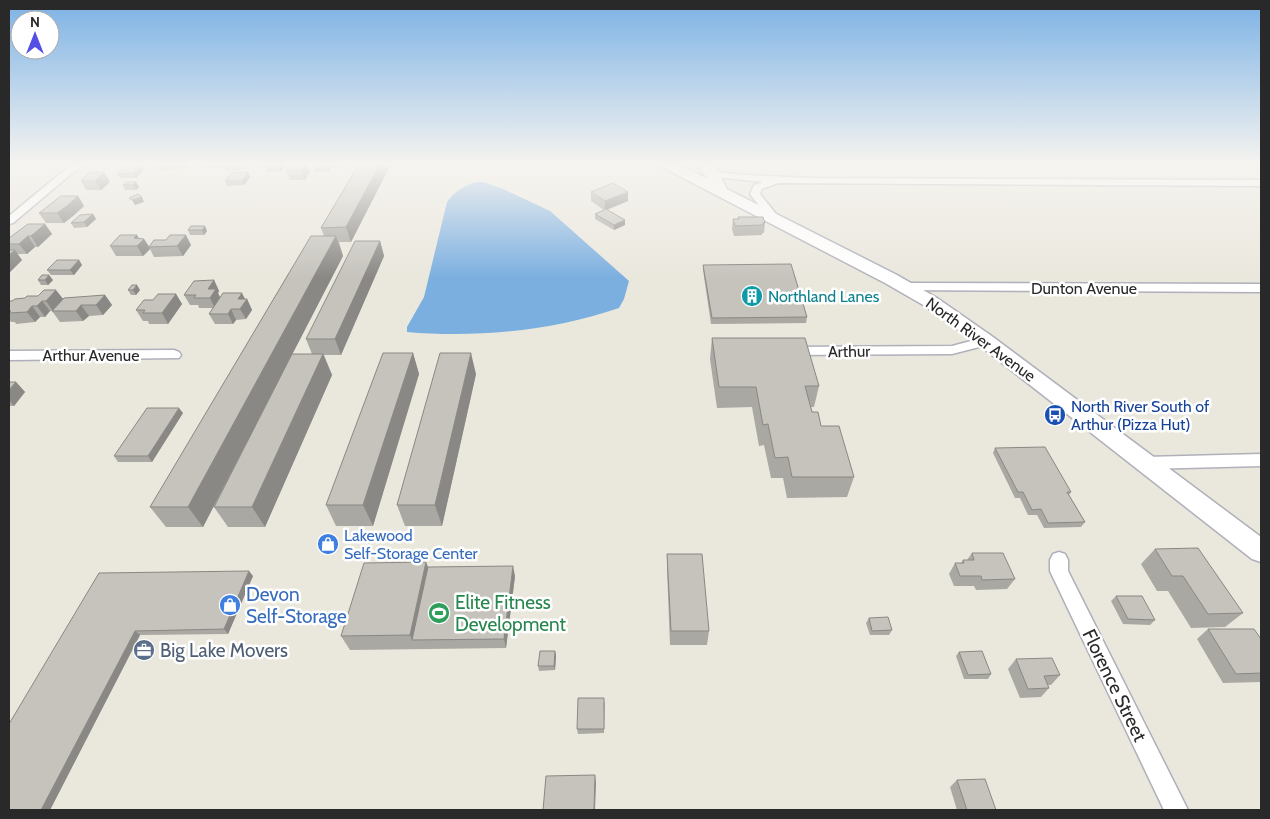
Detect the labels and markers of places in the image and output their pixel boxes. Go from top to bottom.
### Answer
building icon: Northland Lanes [740,284,764,308]
place label: Northland Lanes [768,287,880,306]
place label: North River South of Arthur (Pizza Hut) [1071,397,1210,434]
bus stop icon: North River South of Arthur (Pizza Hut) [1043,403,1067,427]
place label: Lakewood Self-Storage Center [344,526,479,563]
shop icon: Lakewood Self-Storage Center [316,532,340,556]
place label: Devon Self-Storage [246,583,347,628]
place label: Elite Fitness Development [455,591,567,636]
shop icon: Devon Self-Storage [218,593,242,617]
sports icon: Elite Fitness Development [427,601,451,625]
office icon: Big Lake Movers [132,638,156,662]
place label: Big Lake Movers [160,639,288,662]

